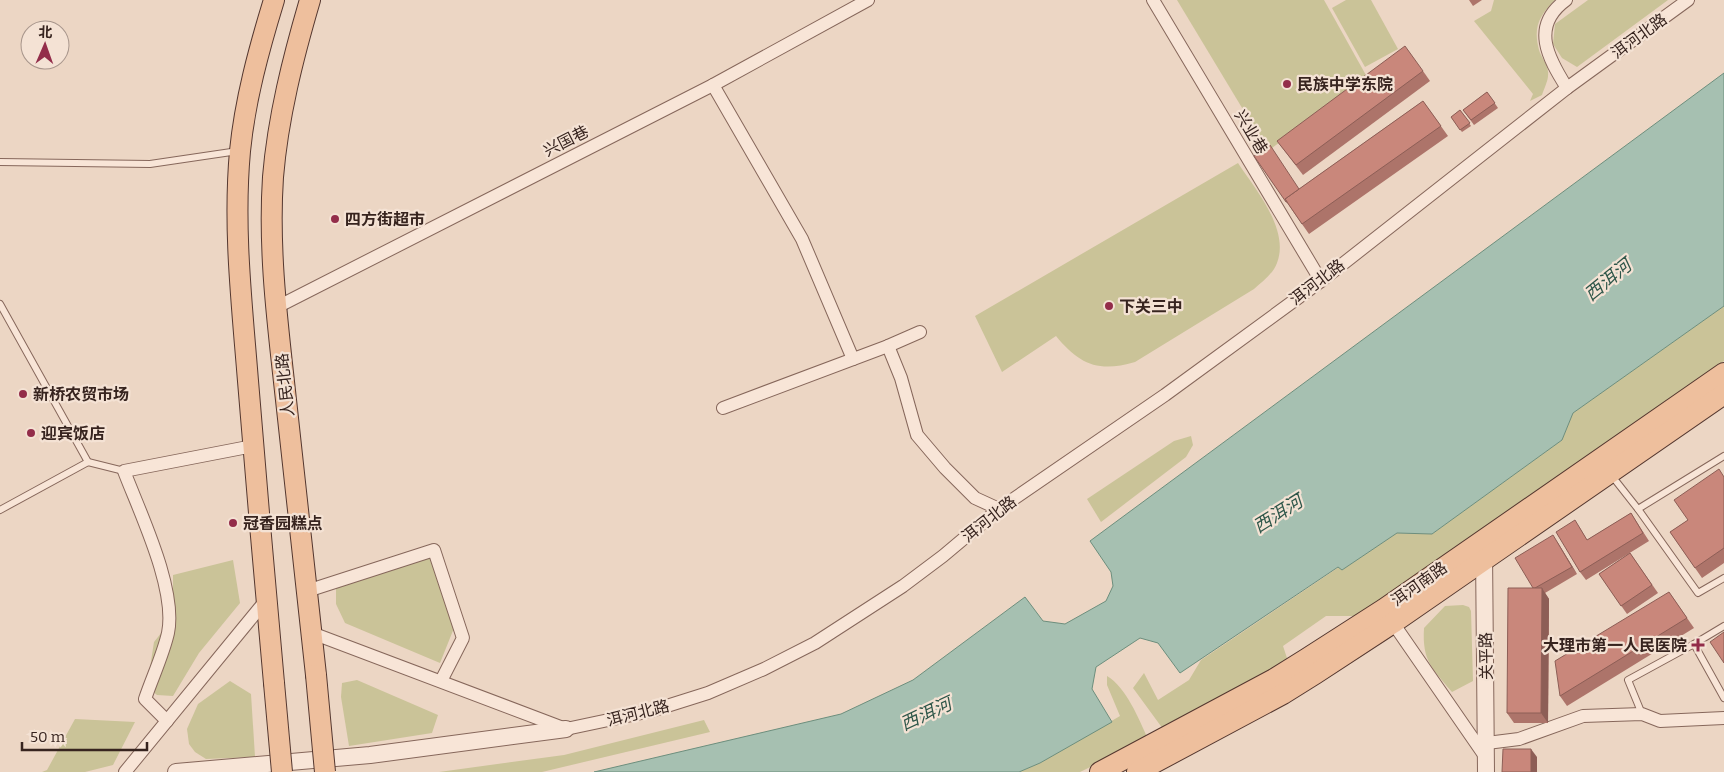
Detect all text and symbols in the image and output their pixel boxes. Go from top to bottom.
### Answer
street label: 洱河北路 [1608,10,1670,62]
north arrow [20,20,70,70]
text: 北 [38,24,53,41]
place label: 民族中学东院 [1297,75,1393,94]
marker: 民族中学东院 [1281,78,1293,90]
street label: 兴业巷 [1230,107,1272,157]
street label: 兴国巷 [540,122,592,160]
place label: 四方街超市 [345,210,425,229]
marker: 四方街超市 [329,213,341,225]
water label: 西洱河 [1580,253,1638,306]
street label: 洱河北路 [1286,255,1348,309]
place label: 下关三中 [1119,297,1183,316]
marker: 下关三中 [1103,300,1115,312]
street label: 人民北路 [272,352,298,418]
place label: 新桥农贸市场 [33,385,129,404]
marker: 新桥农贸市场 [17,388,29,400]
place label: 迎宾饭店 [41,424,105,443]
marker: 迎宾饭店 [25,427,37,439]
water label: 西洱河 [1249,489,1309,538]
street label: 洱河北路 [958,492,1020,546]
place label: 冠香园糕点 [243,514,323,533]
marker: 冠香园糕点 [227,517,239,529]
street label: 洱河南路 [1387,558,1451,610]
street label: 关平路 [1476,632,1496,680]
place label: 大理市第一人民医院 [1543,636,1687,655]
marker: 大理市第一人民医院 [1691,638,1705,652]
water label: 西洱河 [897,691,958,735]
street label: 洱河北路 [605,696,671,730]
scale bar [22,720,148,752]
text: 50 m [30,728,66,746]

